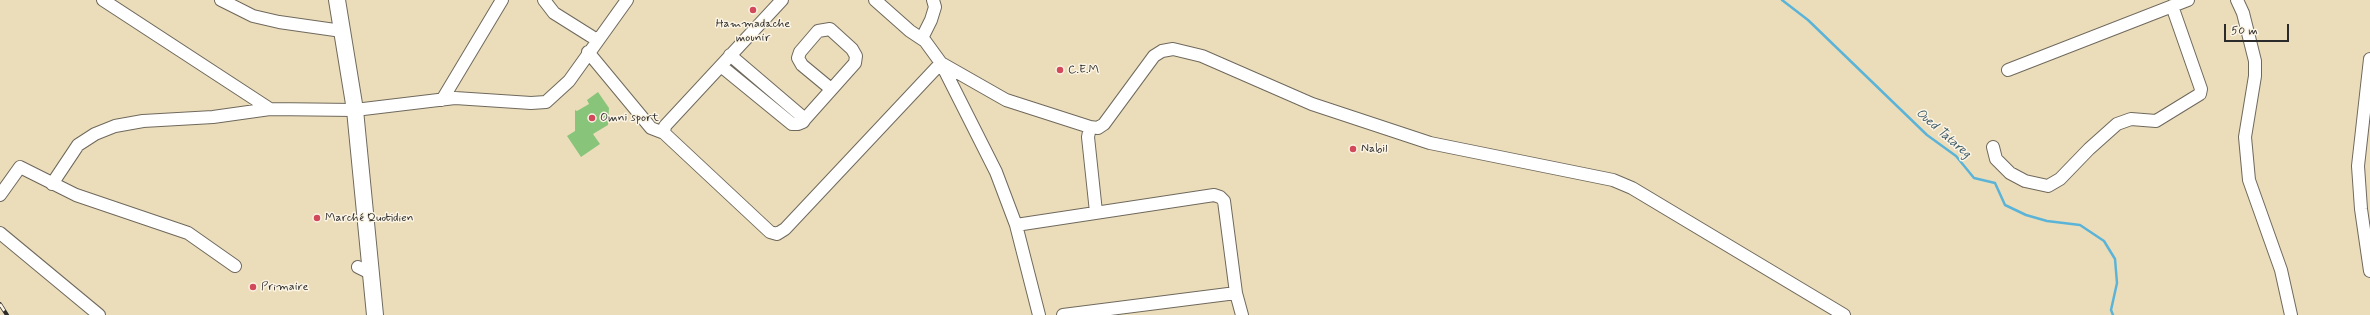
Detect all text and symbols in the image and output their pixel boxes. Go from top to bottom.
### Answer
marker: Hammadache mounir [748,5,758,15]
scale bar [2226,16,2291,42]
place label: Hammadache mounir [716,17,790,45]
text: 50 m [2231,23,2258,39]
place label: C.E.M [1068,63,1099,77]
marker: C.E.M [1055,65,1065,75]
water label: Oued Tatareg [1912,106,1974,162]
place label: Omni sport [600,111,659,125]
marker: Omni sport [587,113,597,123]
place label: Nabil [1361,142,1387,156]
marker: Nabil [1348,144,1358,154]
place label: Marché Quotidien [325,211,413,225]
marker: Marché Quotidien [312,213,322,223]
place label: Primaire [261,280,308,294]
marker: Primaire [248,282,258,292]

